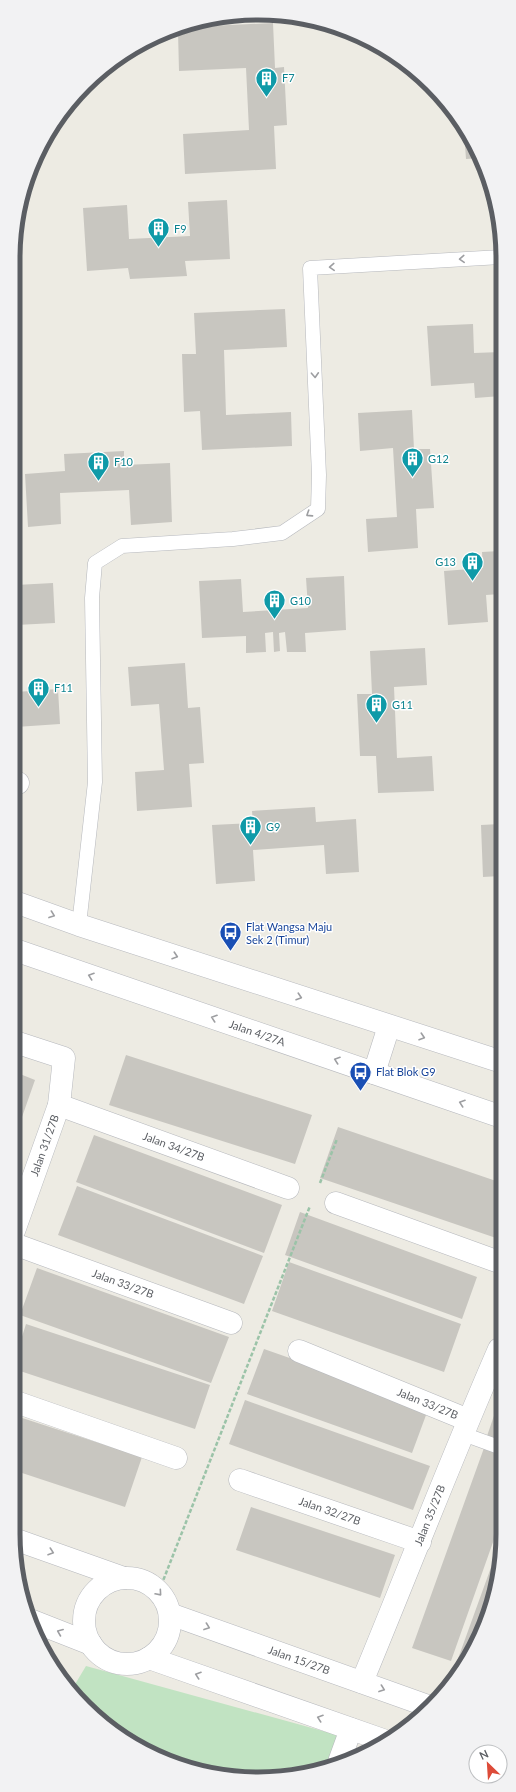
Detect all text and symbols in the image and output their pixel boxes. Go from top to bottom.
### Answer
building icon: F7 [253,65,279,98]
place label: F7 [282,71,295,84]
building icon: F9 [145,216,171,249]
place label: F9 [174,222,187,235]
one-way arrow [459,255,465,264]
one-way arrow [329,262,335,271]
one-way arrow [310,372,319,378]
building icon: G12 [400,446,426,479]
building icon: F10 [85,449,111,482]
place label: G12 [428,452,449,465]
place label: F10 [114,455,134,468]
one-way arrow [306,510,313,517]
building icon: G13 [459,549,485,582]
place label: G13 [435,555,456,568]
building icon: G10 [261,588,287,621]
place label: G10 [290,594,311,607]
building icon: F11 [25,675,51,708]
place label: F11 [54,681,73,694]
building icon: G11 [364,692,390,725]
place label: G11 [392,698,413,711]
building icon: G9 [238,814,264,847]
place label: G9 [266,820,280,833]
one-way arrow [48,911,55,919]
bus stop icon: Flat Wangsa Maju Sek 2 (Timur) [217,920,243,953]
place label: Flat Wangsa Maju Sek 2 (Timur) [246,920,332,946]
one-way arrow [172,951,179,960]
one-way arrow [88,972,95,981]
one-way arrow [295,992,302,1001]
one-way arrow [211,1014,218,1023]
street label: Jalan 4/27A [228,1017,288,1048]
one-way arrow [419,1032,426,1041]
one-way arrow [334,1056,341,1065]
bus stop icon: Flat Blok G9 [348,1059,374,1092]
place label: Flat Blok G9 [376,1065,436,1078]
one-way arrow [459,1099,466,1108]
street label: Jalan 31/27B [27,1113,61,1178]
street label: Jalan 34/27B [141,1129,206,1163]
street label: Jalan 33/27B [91,1266,156,1300]
street label: Jalan 33/27B [396,1385,460,1421]
street label: Jalan 35/27B [411,1483,447,1547]
street label: Jalan 32/27B [297,1494,363,1527]
one-way arrow [47,1547,54,1556]
one-way arrow [154,1588,161,1595]
one-way arrow [203,1622,210,1631]
one-way arrow [57,1629,65,1637]
street label: Jalan 15/27B [267,1643,332,1677]
one-way arrow [194,1671,201,1679]
one-way arrow [378,1685,385,1693]
one-way arrow [317,1714,324,1723]
north arrow [468,1744,508,1784]
text: N [477,1747,490,1762]

